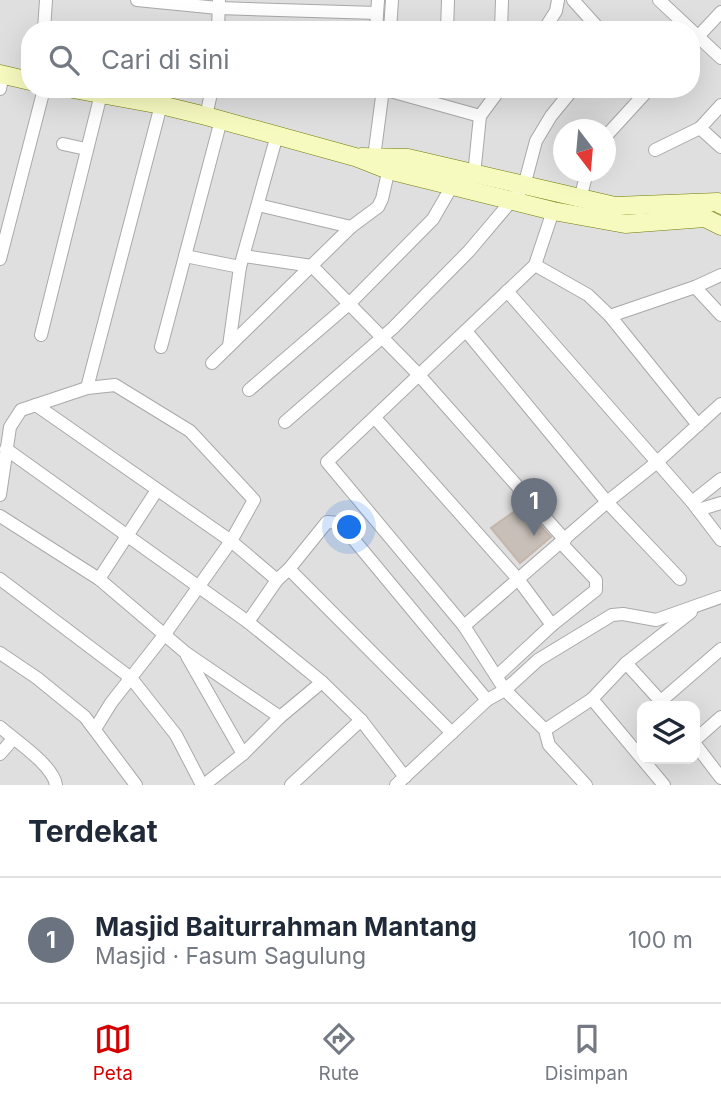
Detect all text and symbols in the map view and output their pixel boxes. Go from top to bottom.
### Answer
search box [21,21,700,98]
icon: search [45,41,83,79]
text: Cari di sini [101,44,230,75]
north arrow [553,119,616,182]
pin: 1 [511,478,557,536]
your location [332,510,366,544]
map controls [637,701,700,764]
button: layers [637,701,700,764]
text: Terdekat [28,813,158,849]
text: Masjid Baiturrahman Mantang [95,911,477,942]
text: 1 [46,926,56,954]
text: 100 m [628,926,693,954]
text: Masjid · Fasum Sagulung [95,942,366,970]
tab: Peta [93,1020,133,1085]
tab: Rute [319,1020,359,1085]
tab: Disimpan [545,1020,628,1085]

